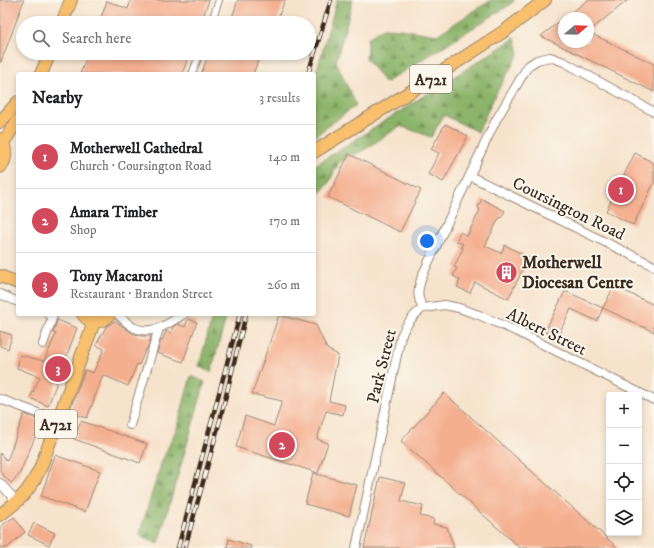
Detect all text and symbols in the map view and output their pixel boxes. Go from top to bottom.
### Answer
north arrow [558,12,594,48]
search box [16,16,316,60]
icon: search [30,27,52,49]
text: Search here [62,29,131,48]
road number: A721 [410,65,452,93]
text: Nearby [32,87,82,109]
text: 3 results [259,90,300,106]
text: Motherwell Cathedral [70,139,202,158]
text: 1 [43,149,47,165]
text: 140 m [268,149,300,165]
text: Church · Coursington Road [70,158,211,174]
street label: Coursington Road [509,172,629,246]
pin: 1 [608,175,634,205]
text: Amara Timber [70,203,158,222]
text: 2 [42,213,48,229]
text: 170 m [269,213,300,229]
text: Shop [70,222,96,238]
your location [417,231,437,251]
place label: Motherwell Diocesan Centre [522,252,633,294]
building icon: Motherwell Diocesan Centre [494,259,520,285]
text: Tony Macaroni [70,267,163,286]
text: 3 [43,277,47,293]
text: 260 m [267,277,300,293]
text: Restaurant · Brandon Street [70,286,213,302]
street label: Albert Street [503,303,591,361]
street label: Park Street [362,326,402,406]
pin: 3 [45,354,71,384]
map controls [606,392,642,536]
button: + [606,392,642,428]
road number: A721 [35,410,77,438]
button: − [606,428,642,464]
pin: 2 [269,430,295,460]
button: locate [606,464,642,500]
button: layers [606,500,642,536]

